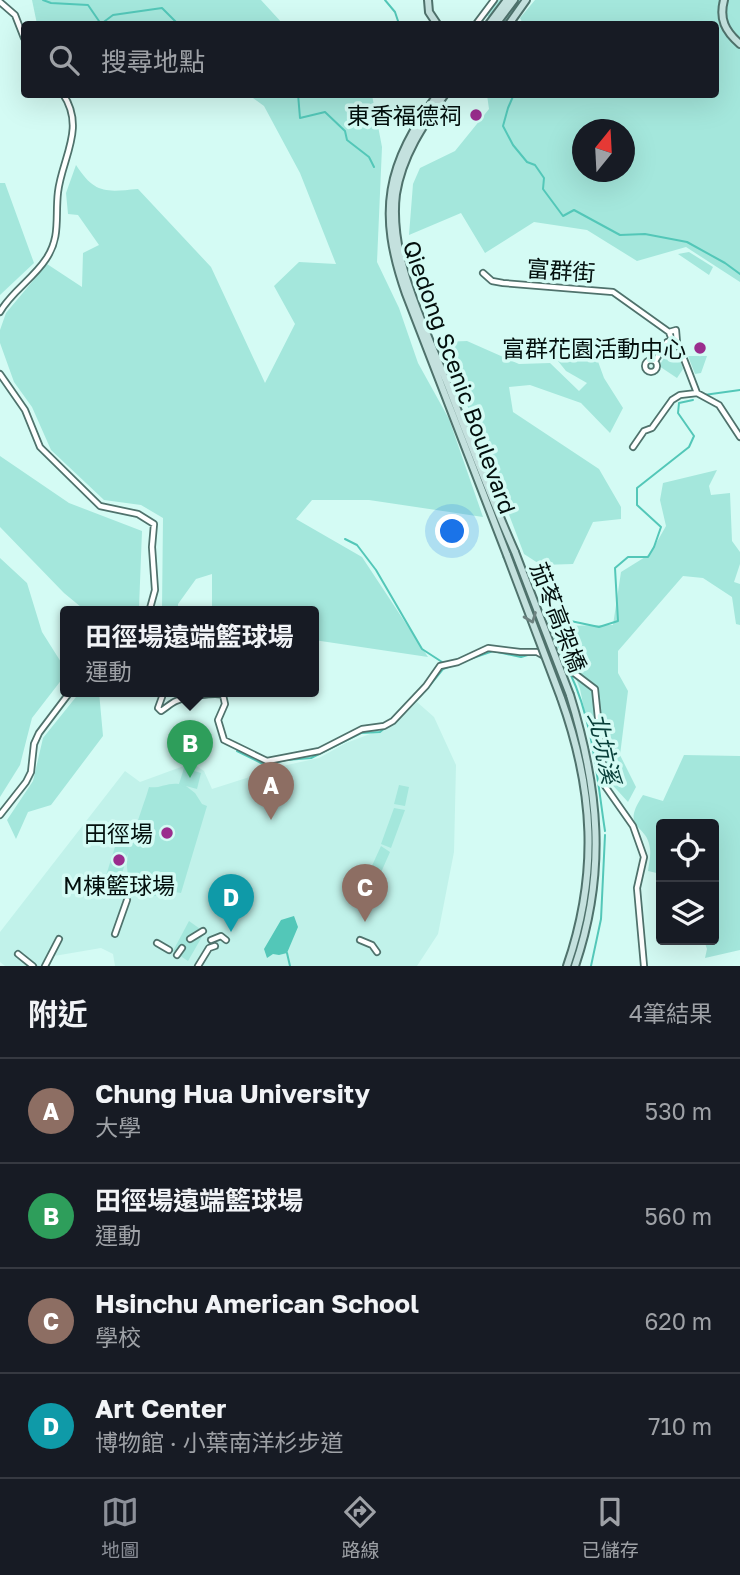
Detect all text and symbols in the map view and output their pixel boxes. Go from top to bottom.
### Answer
search box [21,21,719,98]
icon: search [45,41,83,79]
text: 搜尋地點 [101,46,205,77]
place label: 東香福德祠 [347,101,462,129]
marker: 東香福德祠 [468,107,484,123]
north arrow [572,119,635,182]
street label: Qiedong Scenic Boulevard [397,236,523,518]
street label: 富群街 [526,254,596,286]
place label: 富群花園活動中心 [502,334,686,362]
marker: 富群花園活動中心 [692,340,708,356]
your location [435,514,469,548]
street label: 茄苳高架橋 [525,558,593,676]
popup [60,606,319,697]
one-way arrow [523,612,537,624]
text: 田徑場遠端籃球場 [85,621,294,652]
text: 運動 [85,657,131,685]
water label: 北坑溪 [583,710,627,789]
pin: B [167,720,213,778]
pin: A [248,762,294,820]
place label: 田徑場 [84,819,153,847]
map controls [656,819,719,945]
button: locate [656,819,719,882]
marker: 田徑場 [159,825,175,841]
marker: M棟籃球場 [111,852,127,868]
pin: C [342,864,388,922]
place label: M棟籃球場 [63,871,175,899]
pin: D [208,874,254,932]
button: layers [656,882,719,945]
text: 附近 [28,996,88,1032]
text: 4筆結果 [629,999,712,1027]
text: Chung Hua University [95,1078,370,1109]
text: A [43,1097,59,1125]
text: 530 m [645,1097,712,1125]
text: 大學 [95,1113,141,1141]
text: 田徑場遠端籃球場 [95,1185,303,1216]
text: B [43,1202,59,1230]
text: 560 m [644,1202,712,1230]
text: 運動 [95,1221,141,1249]
text: Hsinchu American School [95,1288,419,1319]
text: C [43,1307,59,1335]
text: 620 m [644,1307,712,1335]
text: 學校 [95,1323,141,1351]
text: Art Center [95,1393,226,1424]
text: D [43,1412,59,1440]
text: 710 m [648,1412,712,1440]
text: 博物館 · 小葉南洋杉步道 [95,1428,343,1456]
tab: 地圖 [101,1493,139,1562]
tab: 路線 [341,1493,380,1562]
tab: 已儲存 [582,1493,639,1562]

